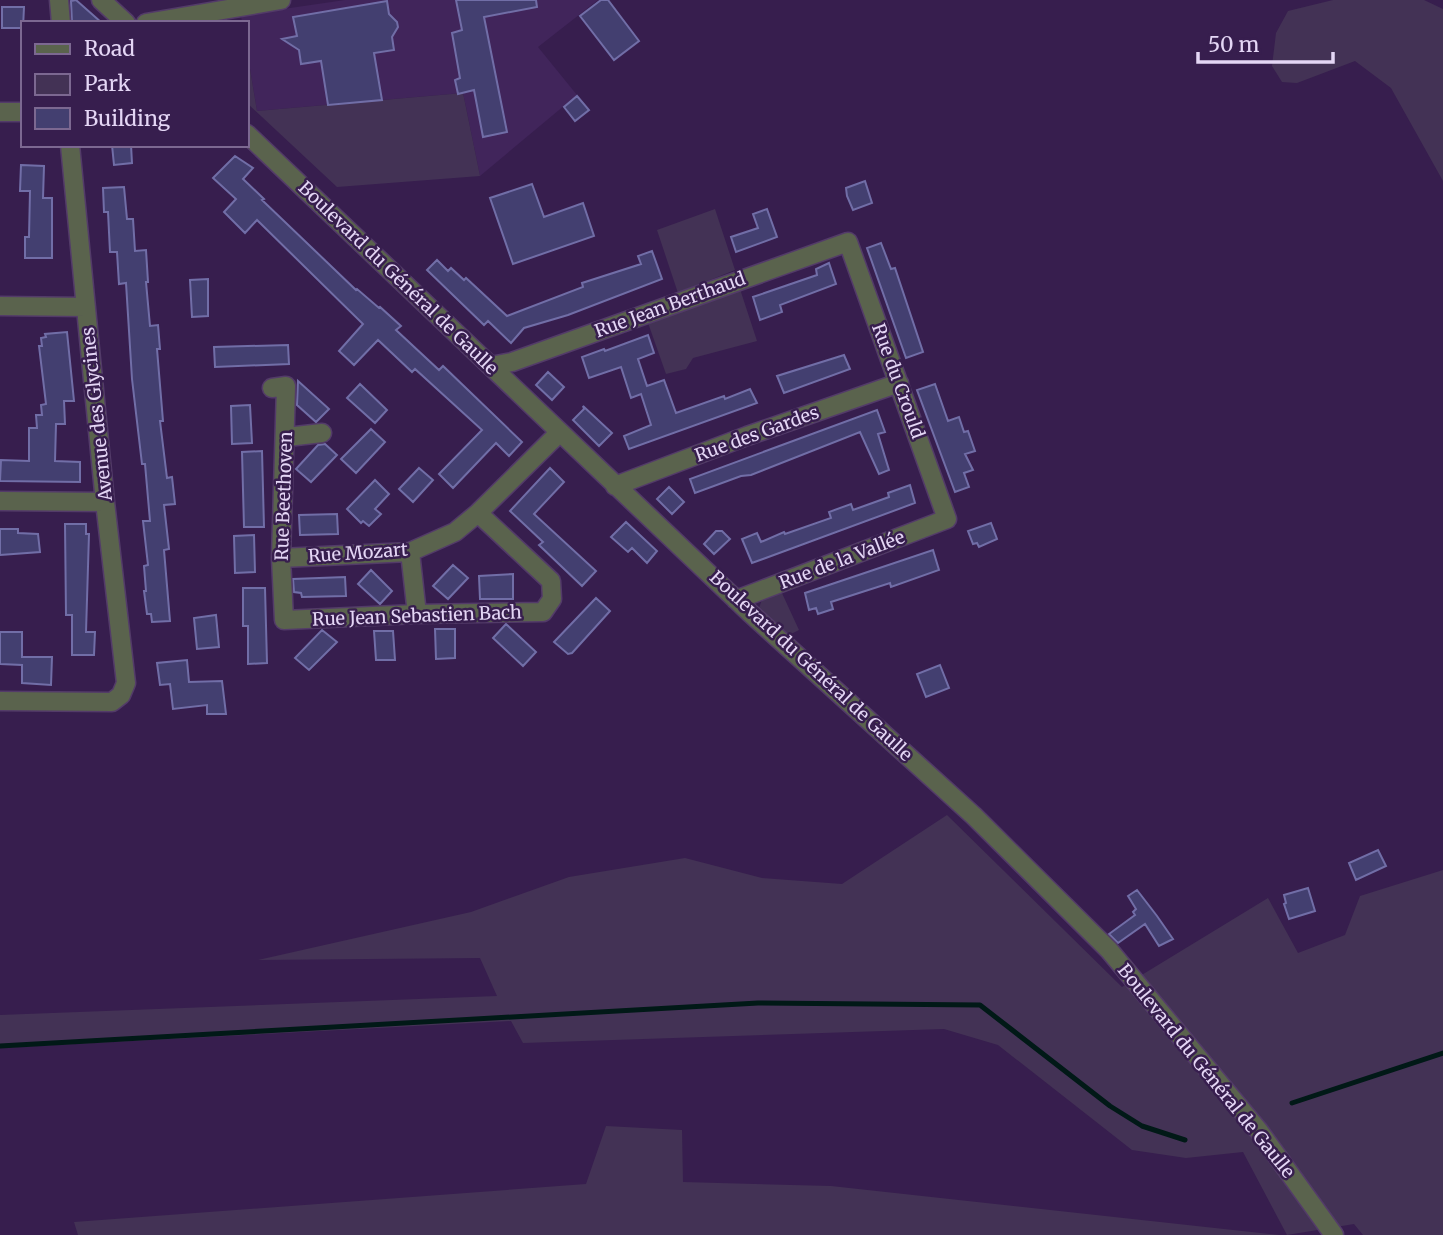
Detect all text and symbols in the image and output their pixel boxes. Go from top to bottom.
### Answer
legend [21,21,248,147]
scale bar [1198,21,1333,65]
text: 50 m [1208,31,1259,58]
text: Road [84,35,135,62]
text: Park [84,70,131,97]
text: Building [84,105,171,132]
street label: Boulevard du Général de Gaulle [294,176,503,379]
street label: Rue Jean Berthaud [591,267,749,343]
street label: Rue du Crould [867,320,930,442]
street label: Avenue des Glycines [76,326,117,503]
street label: Rue des Gardes [692,400,822,467]
street label: Rue Beethoven [270,431,297,561]
street label: Rue de la Vallée [776,525,908,594]
street label: Rue Mozart [307,538,409,567]
street label: Boulevard du Général de Gaulle [705,566,917,766]
street label: Rue Jean Sebastien Bach [312,600,522,631]
street label: Boulevard du Général de Gaulle [1113,959,1300,1182]

